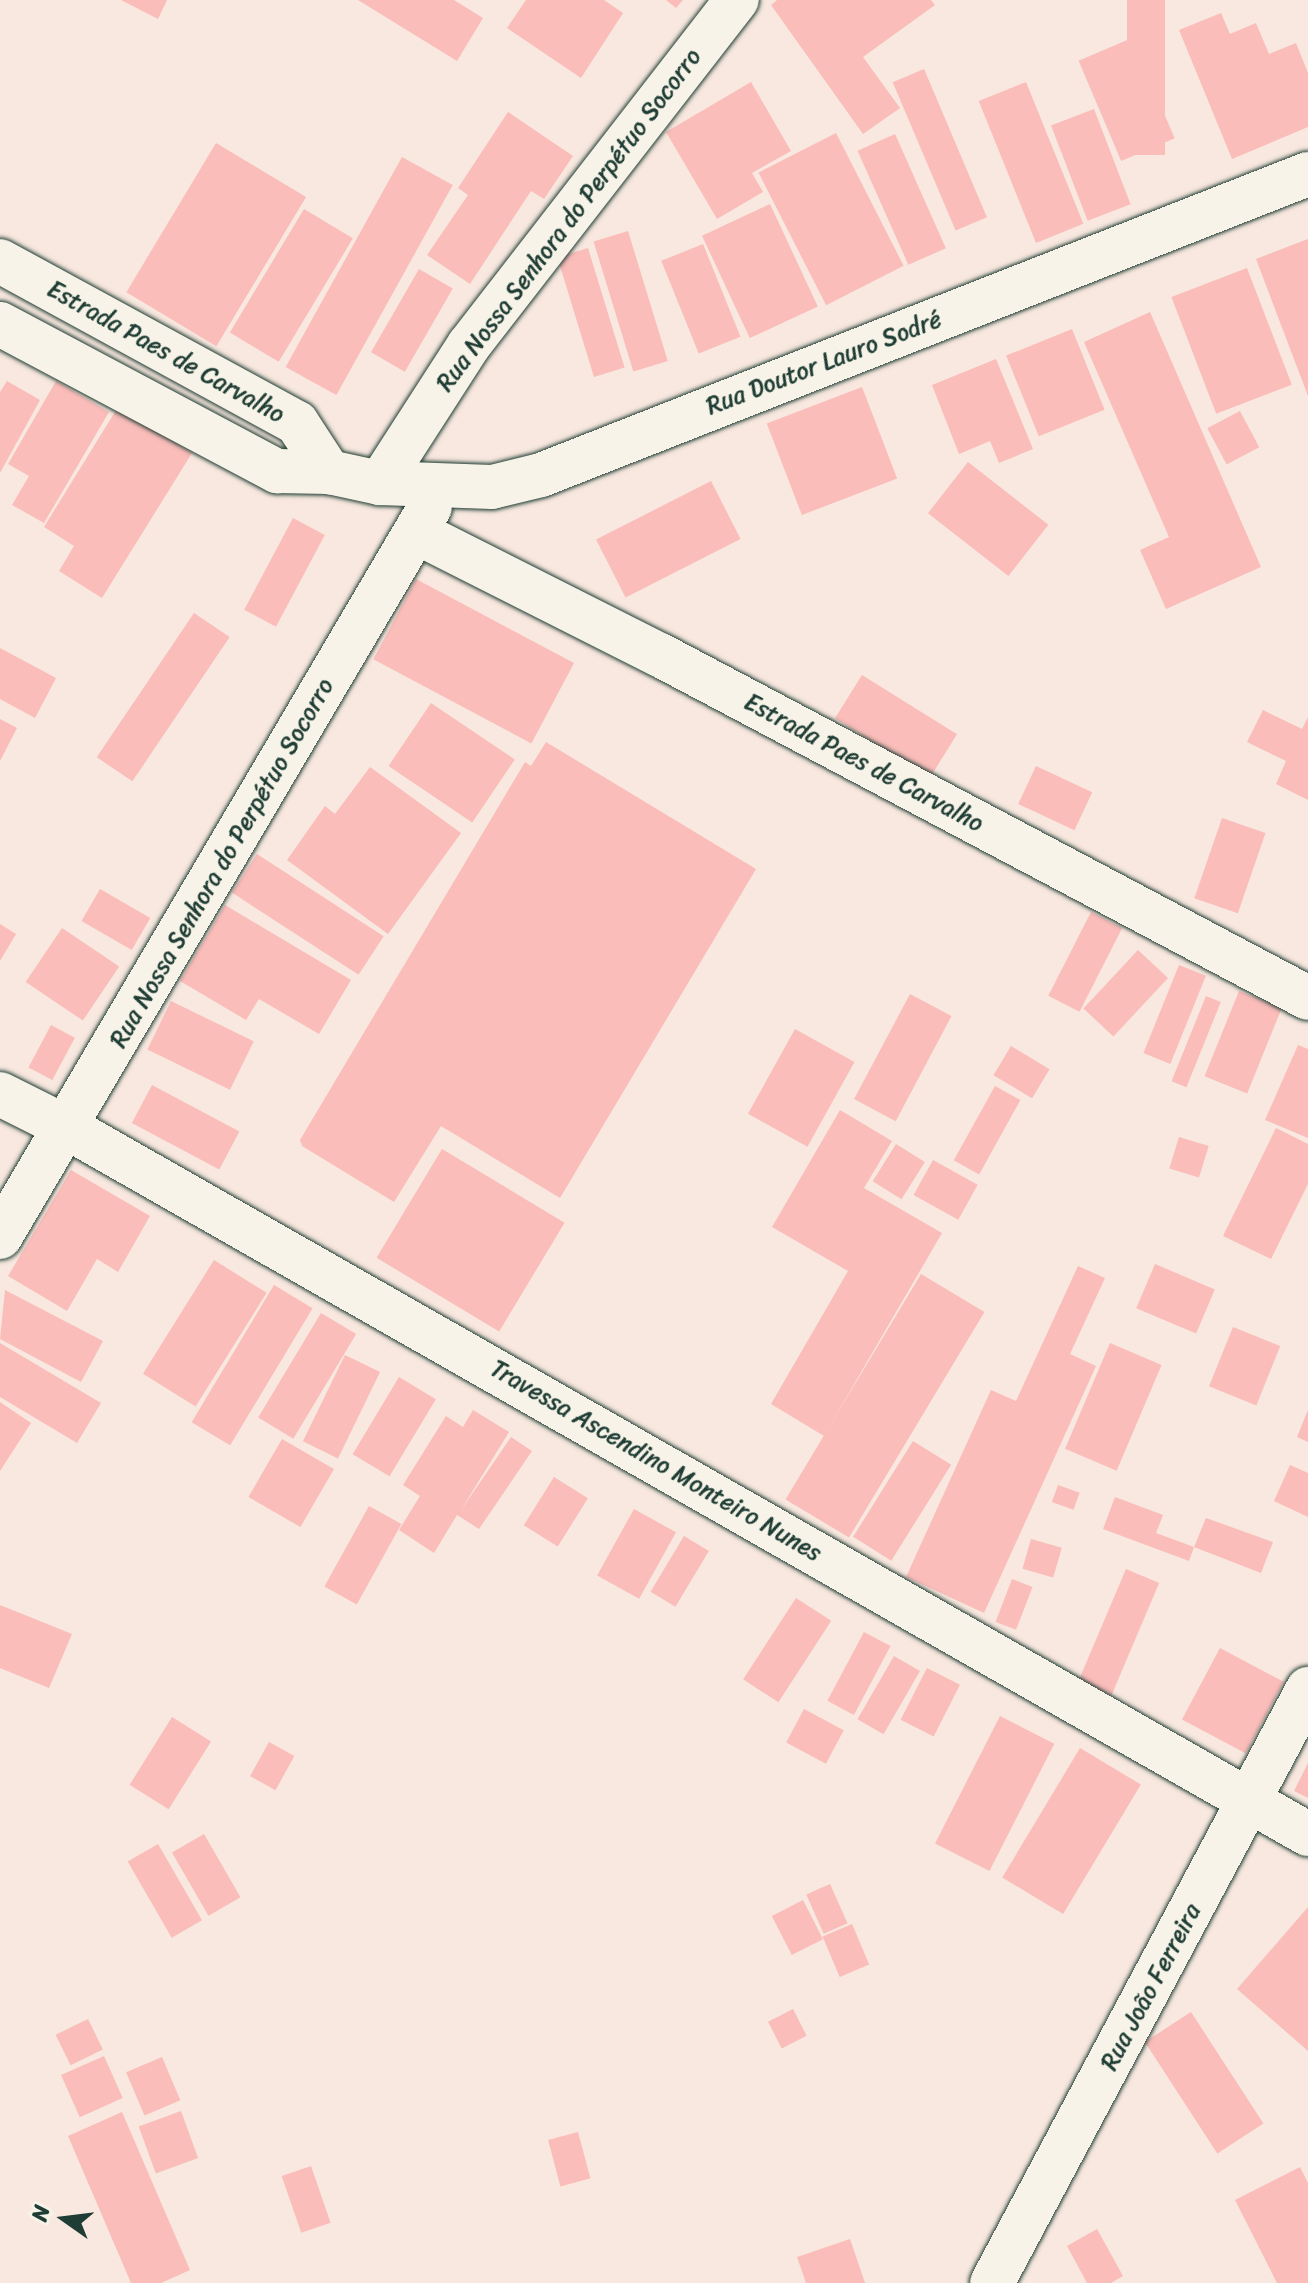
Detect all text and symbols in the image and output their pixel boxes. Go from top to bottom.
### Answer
street label: Rua Nossa Senhora do Perpétuo Socorro [430,42,708,398]
street label: Estrada Paes de Carvalho [42,275,290,429]
street label: Rua Doutor Lauro Sodré [702,305,946,421]
street label: Rua Nossa Senhora do Perpétuo Socorro [103,672,341,1054]
street label: Estrada Paes de Carvalho [740,688,988,838]
street label: Travessa Ascendino Monteiro Nunes [485,1354,827,1568]
street label: Rua João Ferreira [1095,1898,1207,2076]
north arrow [24,2179,104,2259]
text: N [19,2201,61,2225]

